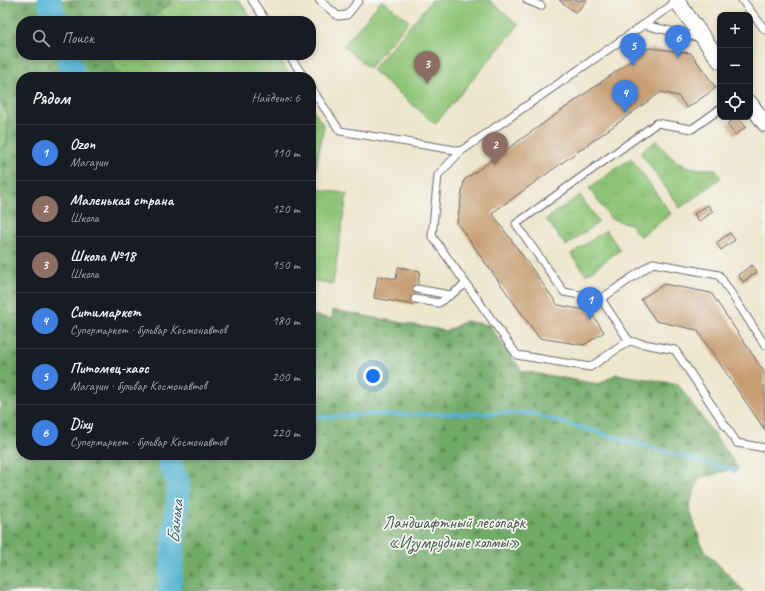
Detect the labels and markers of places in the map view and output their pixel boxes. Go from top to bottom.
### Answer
pin: 6 [665,25,691,58]
pin: 5 [620,33,646,66]
pin: 3 [414,51,440,84]
pin: 4 [612,80,638,113]
pin: 2 [482,132,508,165]
pin: 1 [577,287,603,320]

